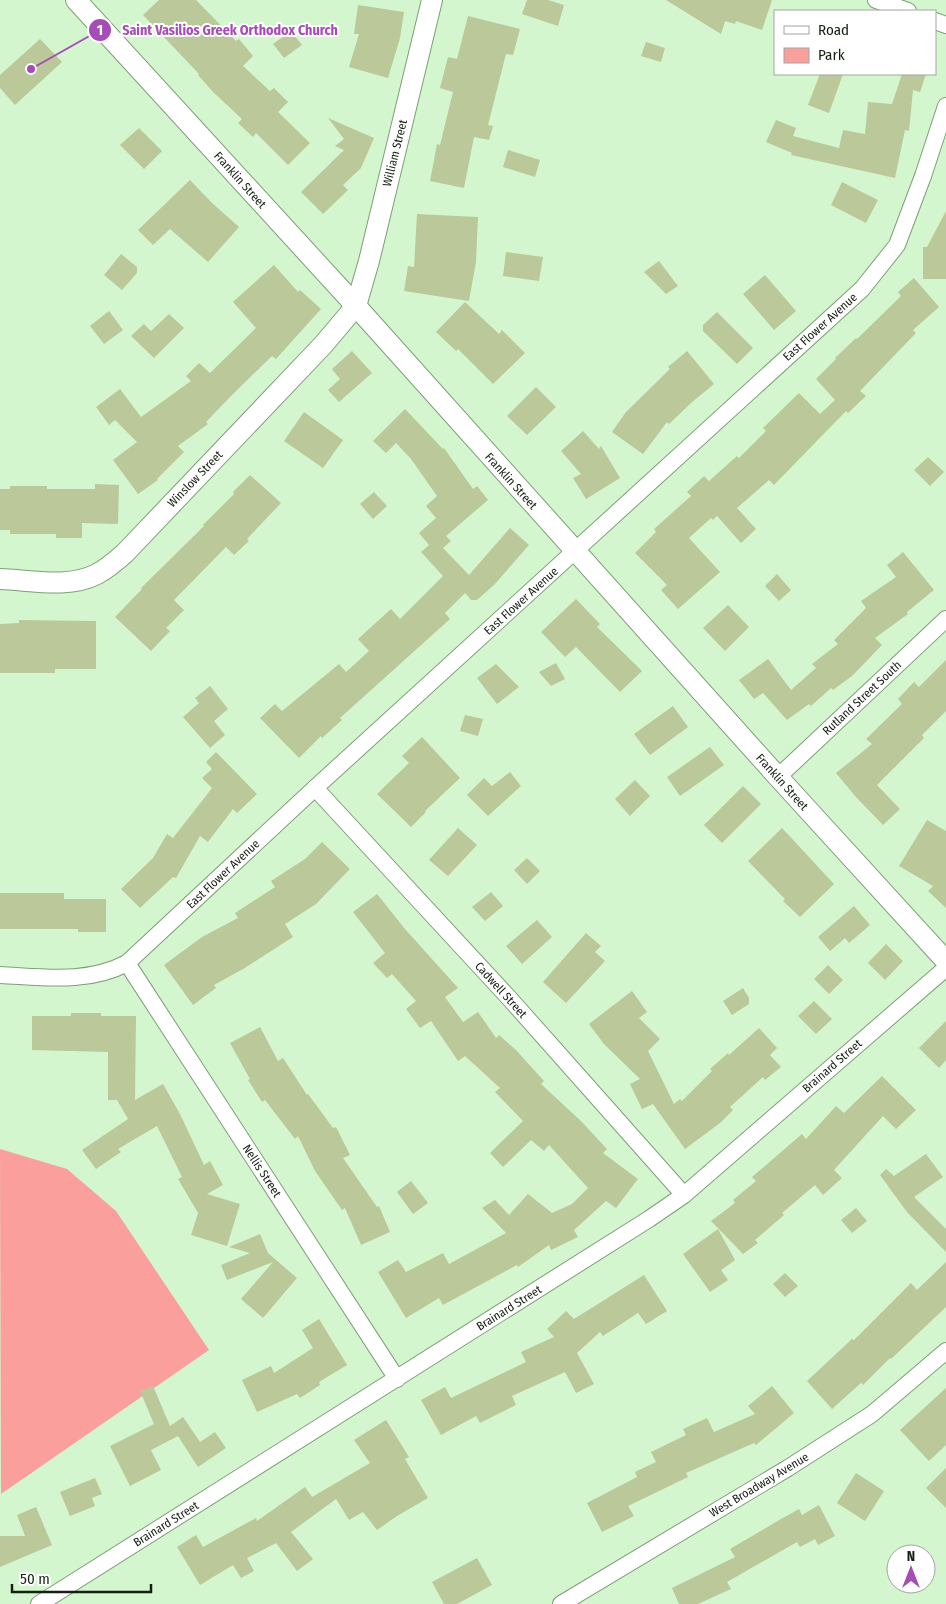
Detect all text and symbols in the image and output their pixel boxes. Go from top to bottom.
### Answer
legend [774,10,936,75]
callout: Saint Vasilios Greek Orthodox Church [88,15,348,44]
text: 1 [97,21,103,39]
text: Road [818,21,849,39]
text: Saint Vasilios Greek Orthodox Church [122,22,338,39]
text: Park [818,46,845,64]
street label: William Street [380,118,410,188]
street label: Franklin Street [211,149,269,211]
street label: East Flower Avenue [780,290,860,364]
street label: Winslow Street [165,448,225,510]
street label: Franklin Street [482,450,540,512]
street label: East Flower Avenue [481,564,561,638]
street label: Rutland Street South [820,658,904,738]
street label: Franklin Street [753,751,811,813]
street label: East Flower Avenue [184,837,262,911]
street label: Cadwell Street [472,959,530,1021]
street label: Brainard Street [799,1036,865,1096]
street label: Nellis Street [240,1142,284,1200]
street label: Brainard Street [474,1282,544,1334]
street label: West Broadway Avenue [707,1450,811,1520]
street label: Brainard Street [131,1498,201,1550]
north arrow [886,1544,936,1594]
text: N [907,1548,915,1565]
scale bar [12,1562,151,1594]
text: 50 m [20,1570,50,1588]

